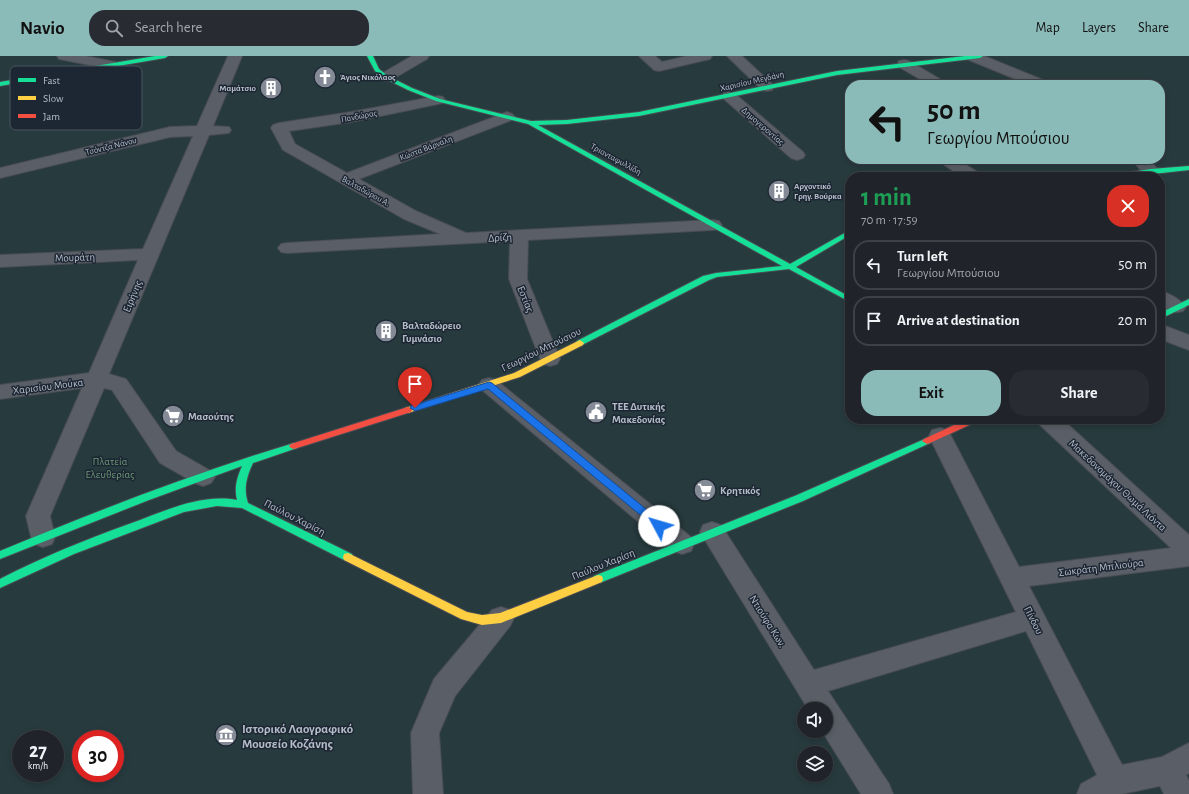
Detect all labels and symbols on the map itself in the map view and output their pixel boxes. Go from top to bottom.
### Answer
church icon: Άγιος Νικόλαος [312,64,338,90]
legend [10,66,142,130]
street label: Χαρισίου Μεγδάνη [719,70,785,93]
place label: Άγιος Νικόλαος [340,73,396,82]
text: Fast [43,75,61,86]
building icon: Μαμάτσιο [258,75,284,101]
place label: Μαμάτσιο [219,84,257,93]
text: Slow [43,93,64,104]
street label: Δημογεροντίας [740,106,786,147]
street label: Πανδώρας [340,109,378,124]
text: Jam [43,111,60,122]
street label: Κώστα Βάρναλη [399,134,454,163]
street label: Τσόντζα Νάνου [85,136,138,157]
street label: Τριανταφυλλίδη [589,142,643,177]
street label: Βαλταδώρου Α. [340,175,391,208]
building icon: Αρχοντικό Γρηγ. Βούρκα [766,178,792,204]
place label: Αρχοντικό Γρηγ. Βούρκα [794,182,842,201]
street label: Δρίζη [488,231,512,244]
street label: Μουράτη [55,251,95,264]
street label: Ειρήνης [121,279,144,314]
street label: Εστίας [515,284,536,314]
building icon: Βαλταδώρειο Γυμνάσιο [373,318,399,344]
place label: Βαλταδώρειο Γυμνάσιο [402,320,462,344]
street label: Γεωργίου Μπούσιου [500,325,583,373]
pin [398,367,432,408]
street label: Χαρισίου Μούκα [12,377,84,396]
public building icon: ΤΕΕ Δυτικής Μακεδονίας [583,399,609,425]
place label: ΤΕΕ Δυτικής Μακεδονίας [612,401,666,425]
supermarket icon: Μασούτης [160,403,186,429]
place label: Μασούτης [188,411,234,422]
street label: Μακεδονομάχου Θωμά Λιόντα [1067,437,1169,534]
park label: Πλατεία Ελευθερίας [86,456,134,480]
supermarket icon: Κρητικός [692,477,718,503]
place label: Κρητικός [720,485,761,496]
street label: Παύλου Χαρίση [262,497,327,538]
position arrow [638,505,680,547]
street label: Παύλου Χαρίση [570,547,636,582]
street label: Σωκράτη Μπλιούρα [1058,557,1144,578]
street label: Ντιούφα Κων. [747,593,788,649]
street label: Πίνδου [1022,604,1045,636]
museum icon: Ιστορικό Λαογραφικό Μουσείο Κοζάνης [213,722,239,748]
place label: Ιστορικό Λαογραφικό Μουσείο Κοζάνης [242,723,353,751]
speed limit sign: 30 [72,730,124,782]

